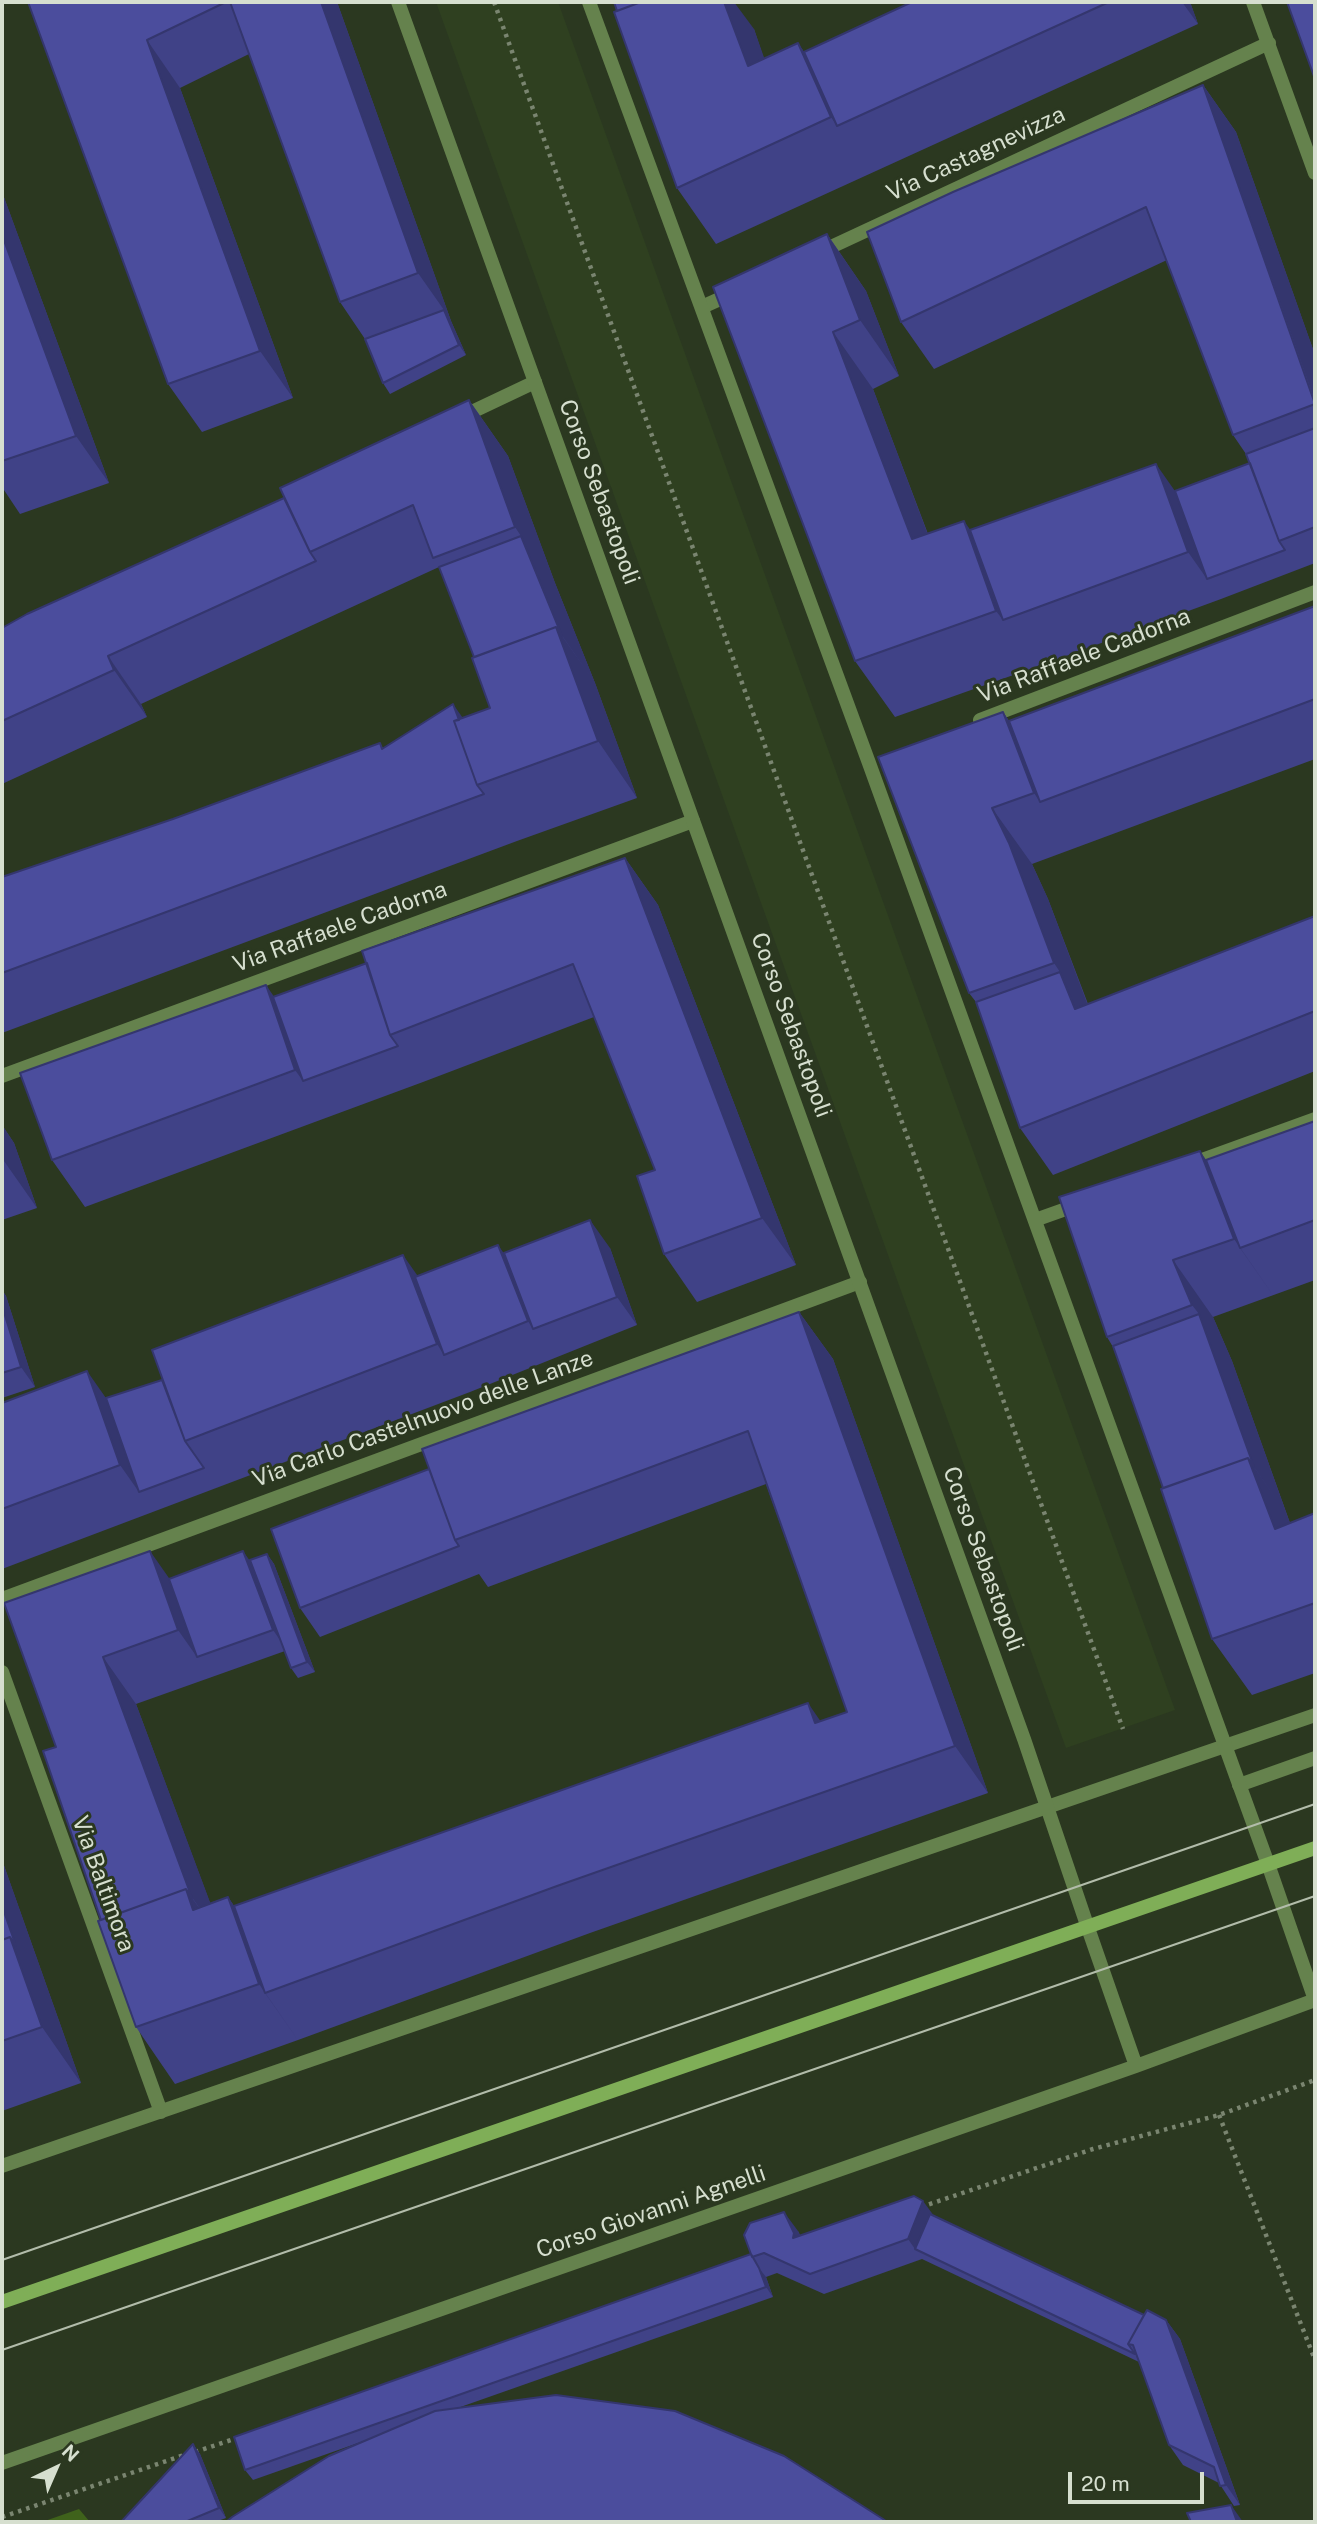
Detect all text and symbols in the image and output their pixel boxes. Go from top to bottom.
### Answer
street label: Via Castagnevizza [882,101,1070,207]
street label: Corso Sebastopoli [553,396,645,588]
street label: Via Raffaele Cadorna [974,603,1194,709]
street label: Via Raffaele Cadorna [229,875,451,979]
street label: Corso Sebastopoli [745,929,837,1121]
street label: Via Carlo Castelnuovo delle Lanze [249,1344,597,1494]
street label: Corso Sebastopoli [937,1463,1029,1655]
street label: Via Baltimora [66,1812,140,1956]
street label: Corso Giovanni Agnelli [533,2160,769,2264]
north arrow [21,2433,91,2503]
text: N [58,2440,84,2466]
scale bar [1072,2458,1208,2502]
text: 20 m [1081,2471,1130,2496]

